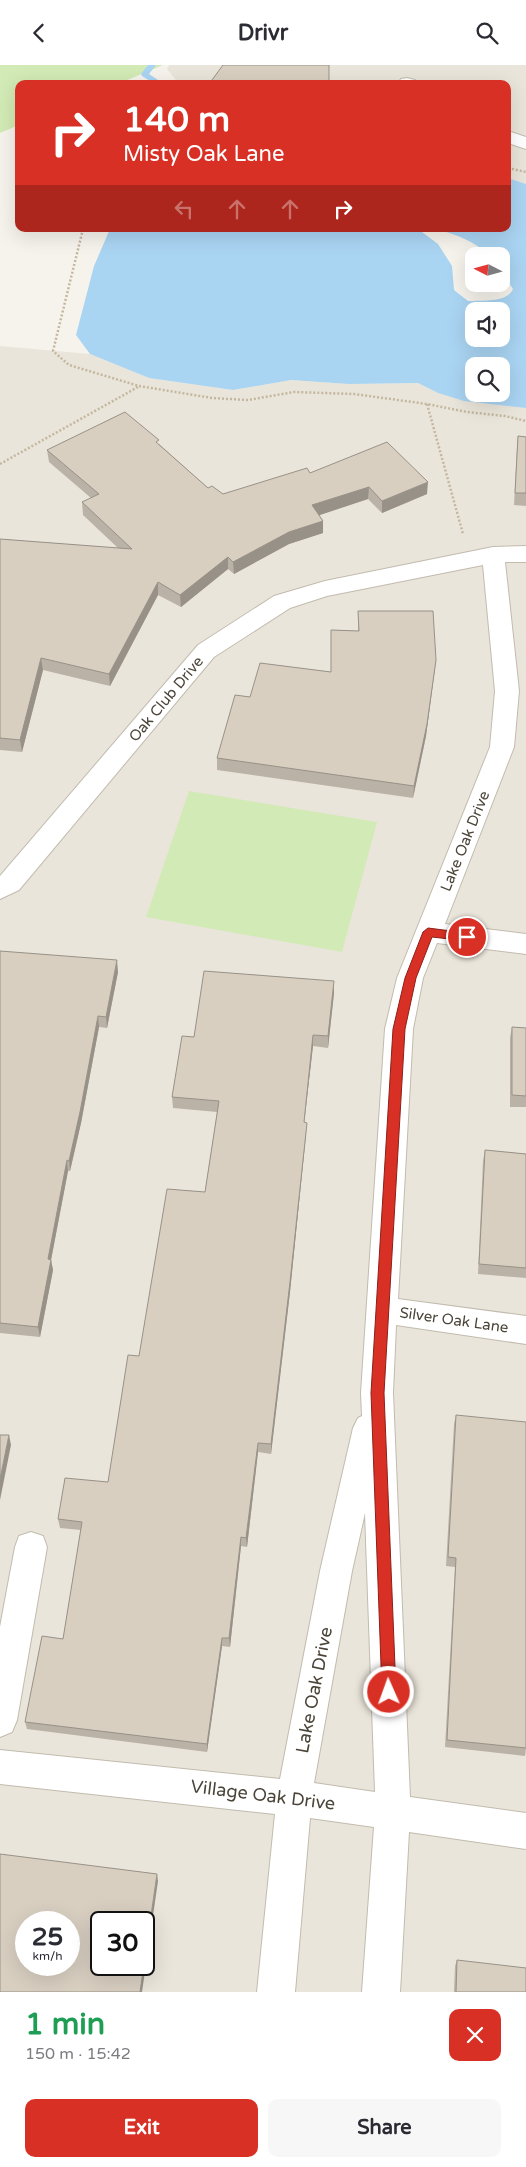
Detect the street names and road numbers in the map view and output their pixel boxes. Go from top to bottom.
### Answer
street label: Oak Club Drive [125,653,207,745]
street label: Lake Oak Drive [437,788,493,894]
street label: Silver Oak Lane [398,1303,510,1337]
street label: Lake Oak Drive [291,1625,337,1755]
street label: Village Oak Drive [189,1775,337,1815]

